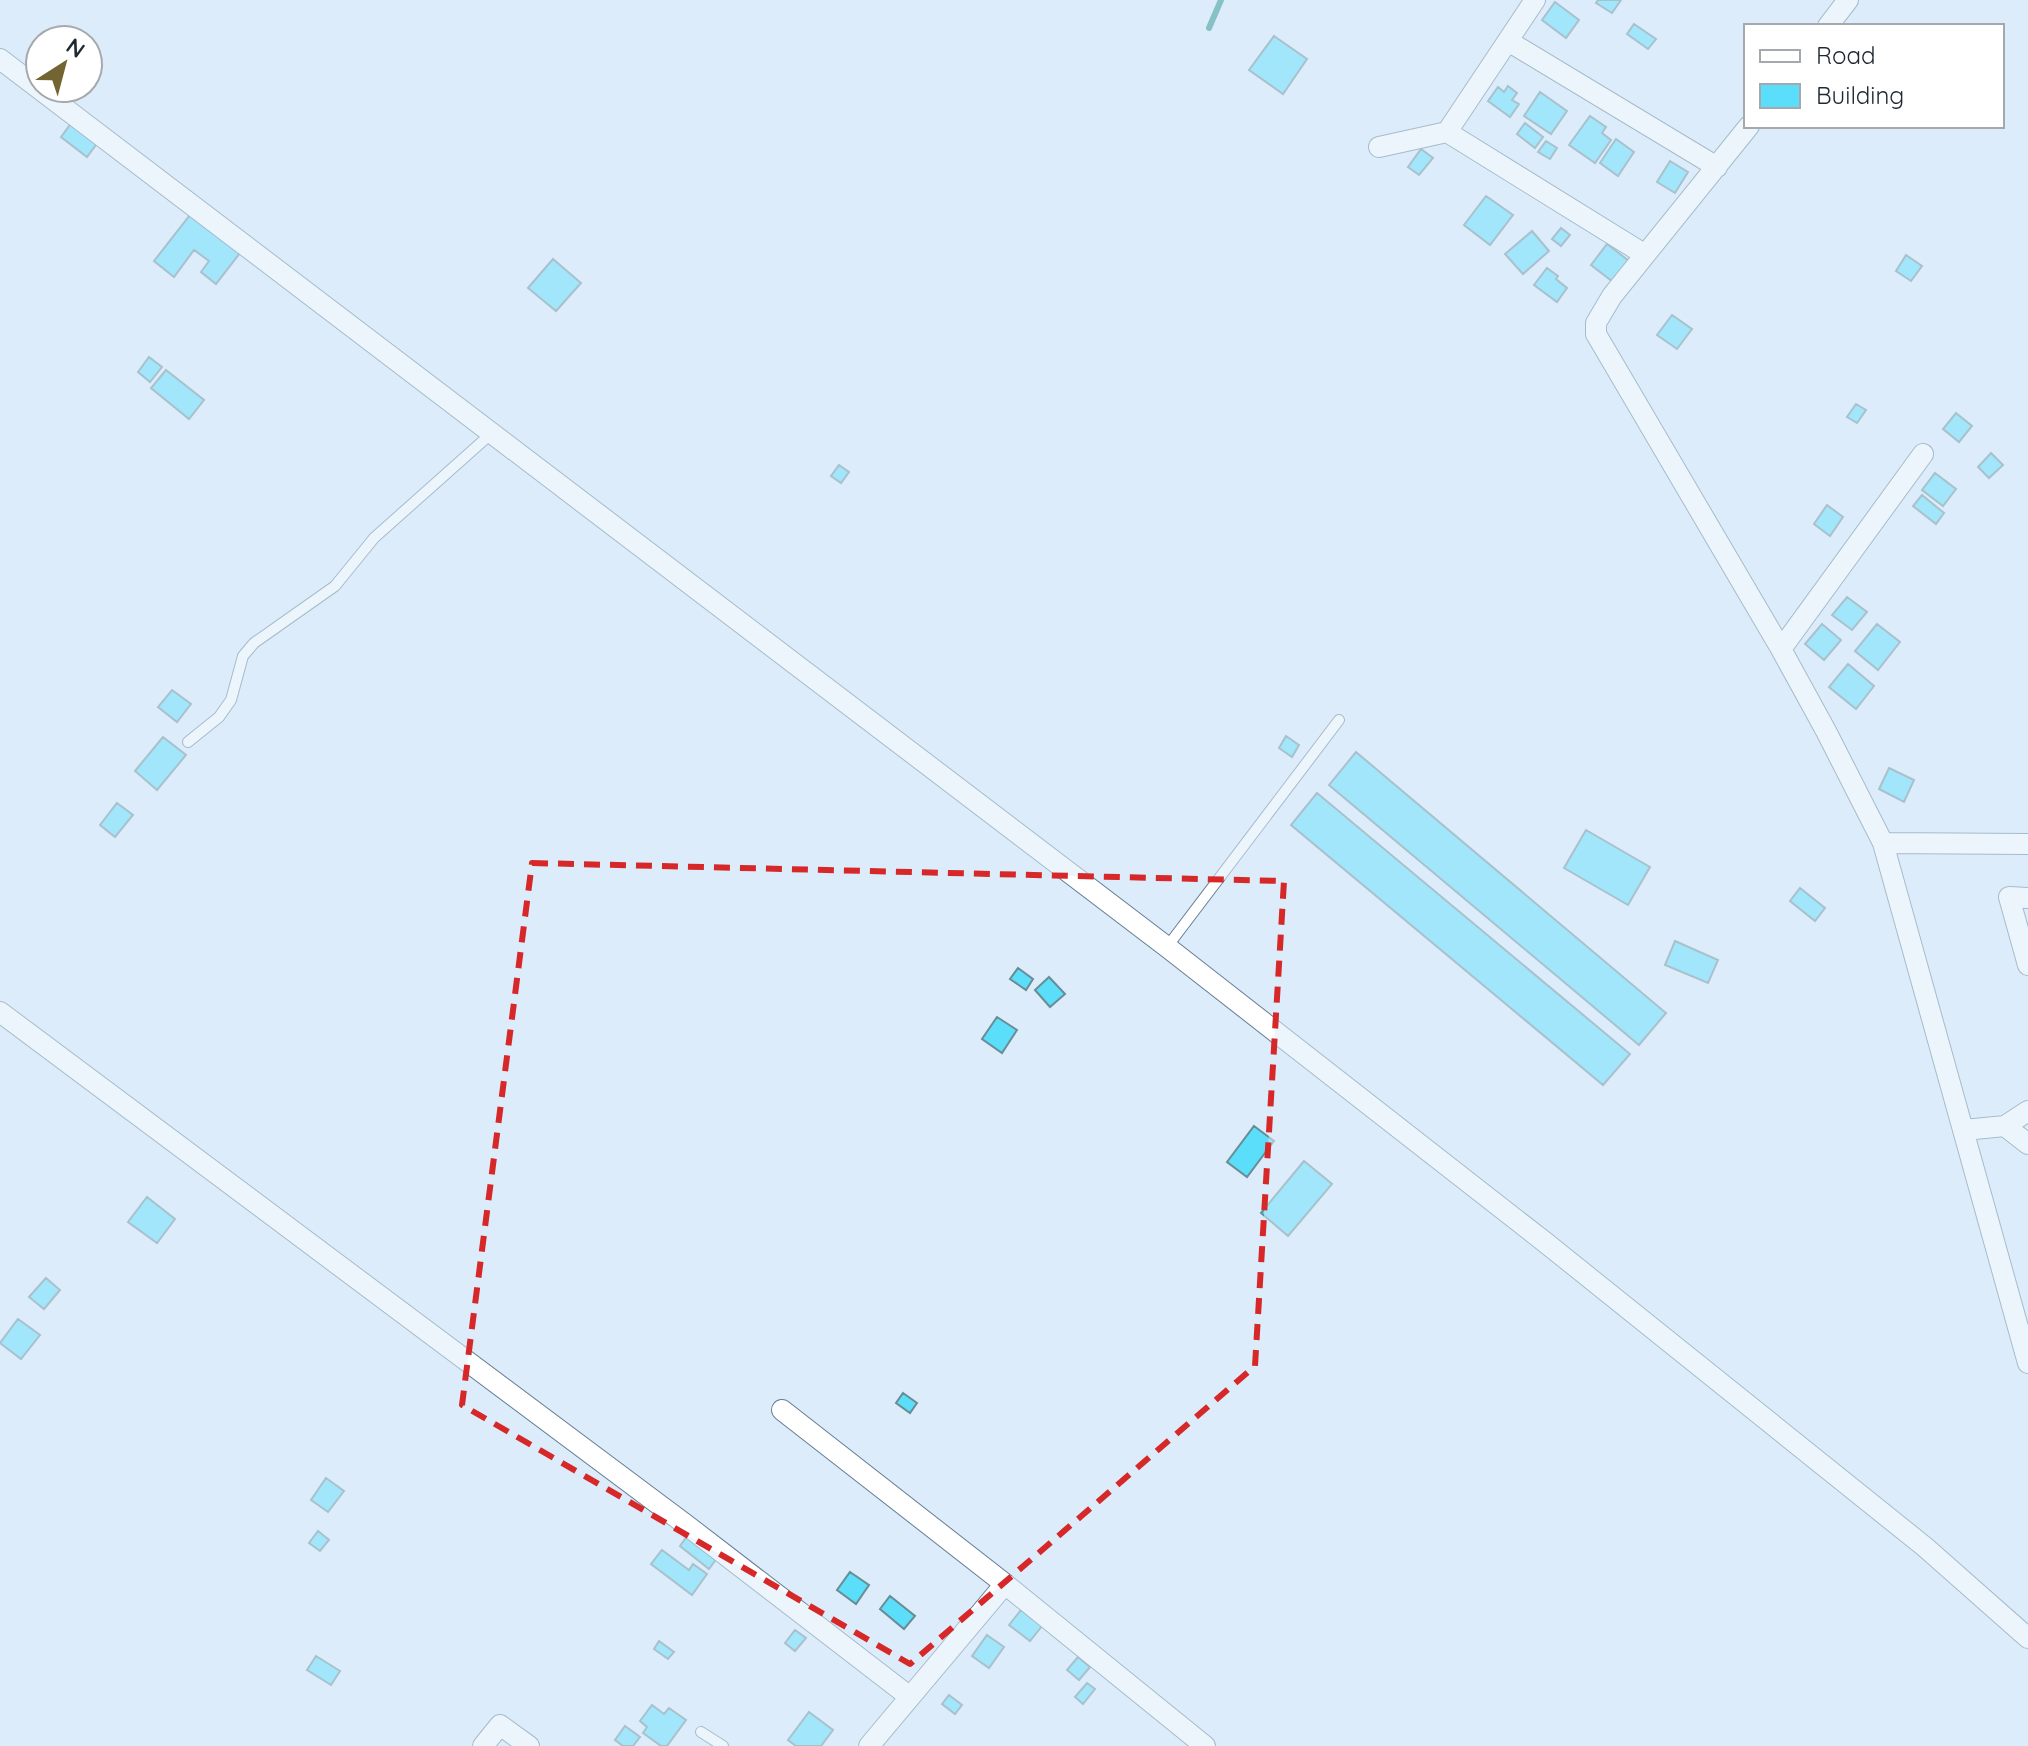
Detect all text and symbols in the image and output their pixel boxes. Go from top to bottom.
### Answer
north arrow [24,24,104,104]
legend [1744,24,2004,128]
text: N [61,32,91,64]
text: Road [1816,40,1876,70]
text: Building [1816,80,1904,110]

